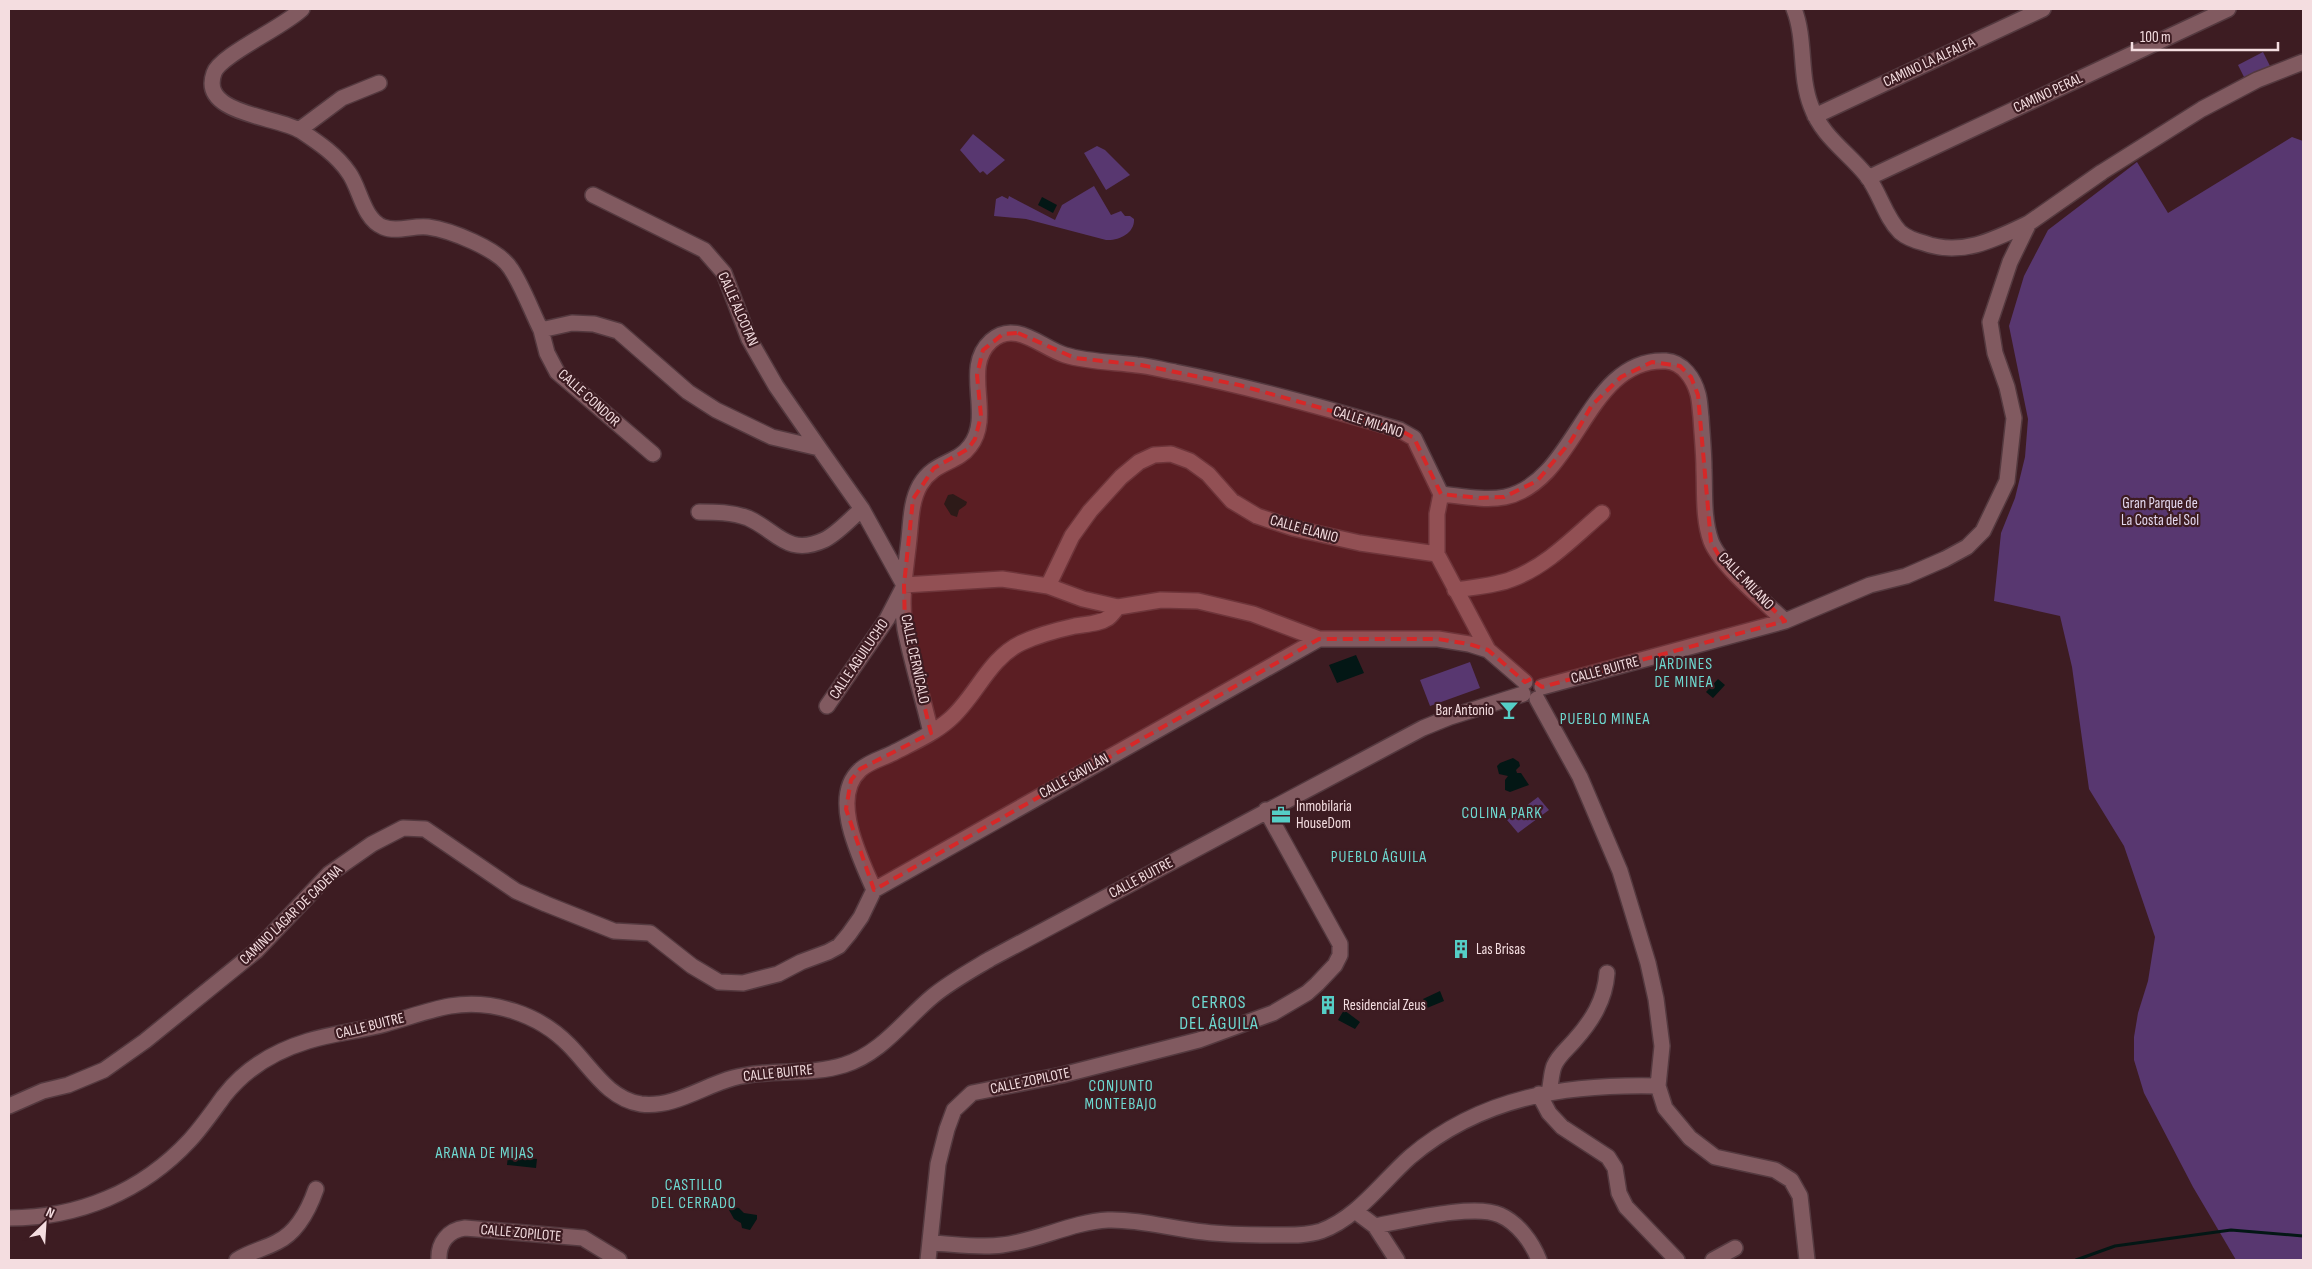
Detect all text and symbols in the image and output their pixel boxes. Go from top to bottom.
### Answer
scale bar [2132,20,2278,52]
text: 100 m [2140,28,2171,47]
street label: CAMINO LA ALFALFA [1880,32,1978,92]
street label: CAMINO PERAL [2010,68,2086,117]
street label: CALLE ALCOTAN [713,269,763,349]
street label: CALLE CONDOR [554,365,624,431]
street label: CALLE MILANO [1331,402,1405,442]
park label: Gran Parque de La Costa del Sol [2121,494,2199,530]
street label: CALLE ELANIO [1268,511,1340,547]
street label: CALLE MILANO [1714,548,1778,614]
street label: CALLE CERNÍCALO [896,613,934,705]
street label: CALLE AGUILUCHO [825,615,893,703]
street label: CALLE BUITRE [1569,652,1641,688]
district label: JARDINES DE MINEA [1654,655,1714,692]
bar icon: Bar Antonio [1498,699,1520,721]
place label: Bar Antonio [1435,701,1494,720]
district label: PUEBLO MINEA [1560,710,1650,729]
street label: CALLE GAVILÁN [1036,749,1112,803]
place label: Inmobilaria HouseDom [1296,797,1352,833]
office icon: Inmobilaria HouseDom [1270,804,1292,826]
district label: COLINA PARK [1461,804,1543,823]
district label: PUEBLO ÁGUILA [1331,848,1427,867]
street label: CALLE BUITRE [1106,853,1176,903]
street label: CAMINO LAGAR DE CADENA [236,861,347,969]
building icon: Las Brisas [1450,938,1472,960]
place label: Las Brisas [1476,940,1525,959]
district label: CERROS DEL ÁGUILA [1179,992,1259,1034]
building icon: Residencial Zeus [1317,994,1339,1016]
place label: Residencial Zeus [1343,996,1426,1015]
street label: CALLE BUITRE [334,1008,406,1044]
street label: CALLE BUITRE [742,1060,814,1086]
street label: CALLE ZOPILOTE [988,1063,1072,1099]
district label: CONJUNTO MONTEBAJO [1085,1077,1157,1114]
district label: ARANA DE MIJAS [434,1144,535,1163]
district label: CASTILLO DEL CERRADO [651,1176,737,1213]
north arrow [20,1199,70,1249]
text: N [43,1203,57,1222]
street label: CALLE ZOPILOTE [480,1220,562,1246]

